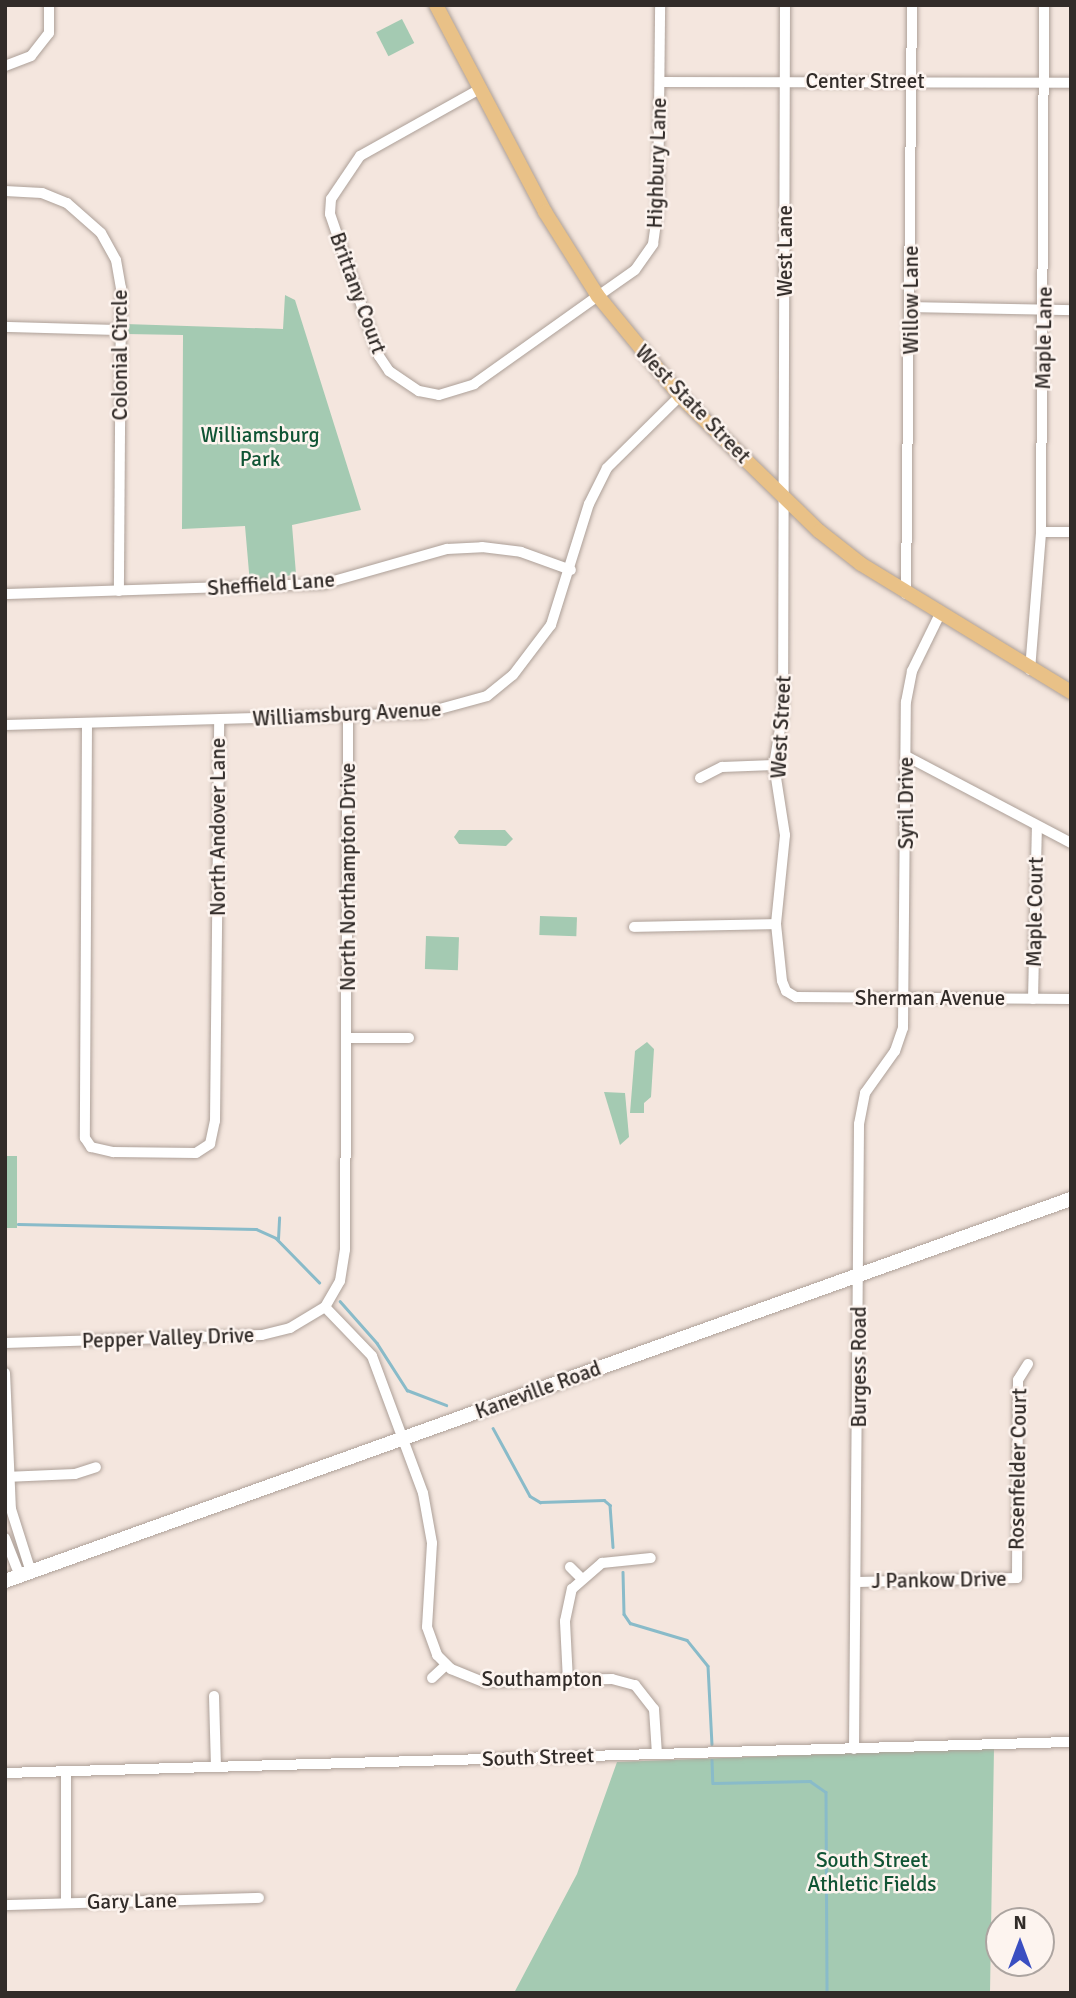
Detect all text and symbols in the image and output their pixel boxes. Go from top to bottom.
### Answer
street label: Center Street [805,68,925,94]
street label: Highbury Lane [642,97,672,229]
street label: West Lane [772,205,798,297]
street label: Brittany Court [324,229,392,357]
street label: Willow Lane [898,245,924,355]
street label: Maple Lane [1031,286,1057,390]
street label: Colonial Circle [107,290,133,420]
street label: West State Street [630,339,756,469]
park label: Williamsburg Park [201,422,319,472]
street label: Sheffield Lane [206,567,336,601]
street label: West Street [766,675,796,779]
street label: Williamsburg Avenue [252,696,442,732]
street label: North Andover Lane [205,738,231,916]
street label: Syril Drive [893,757,919,849]
street label: North Northampton Drive [335,763,361,991]
street label: Maple Court [1021,857,1049,967]
street label: Sherman Avenue [855,985,1005,1011]
street label: Burgess Road [846,1306,872,1428]
street label: Pepper Valley Drive [81,1322,255,1354]
street label: Kaneville Road [472,1356,604,1424]
street label: Rosenfelder Court [1004,1388,1032,1550]
street label: J Pankow Drive [871,1566,1007,1594]
street label: Southampton [482,1666,602,1692]
street label: South Street [481,1742,595,1772]
park label: South Street Athletic Fields [808,1847,936,1897]
street label: Gary Lane [87,1888,177,1914]
north arrow [985,1907,1055,1977]
text: N [1013,1911,1027,1935]

